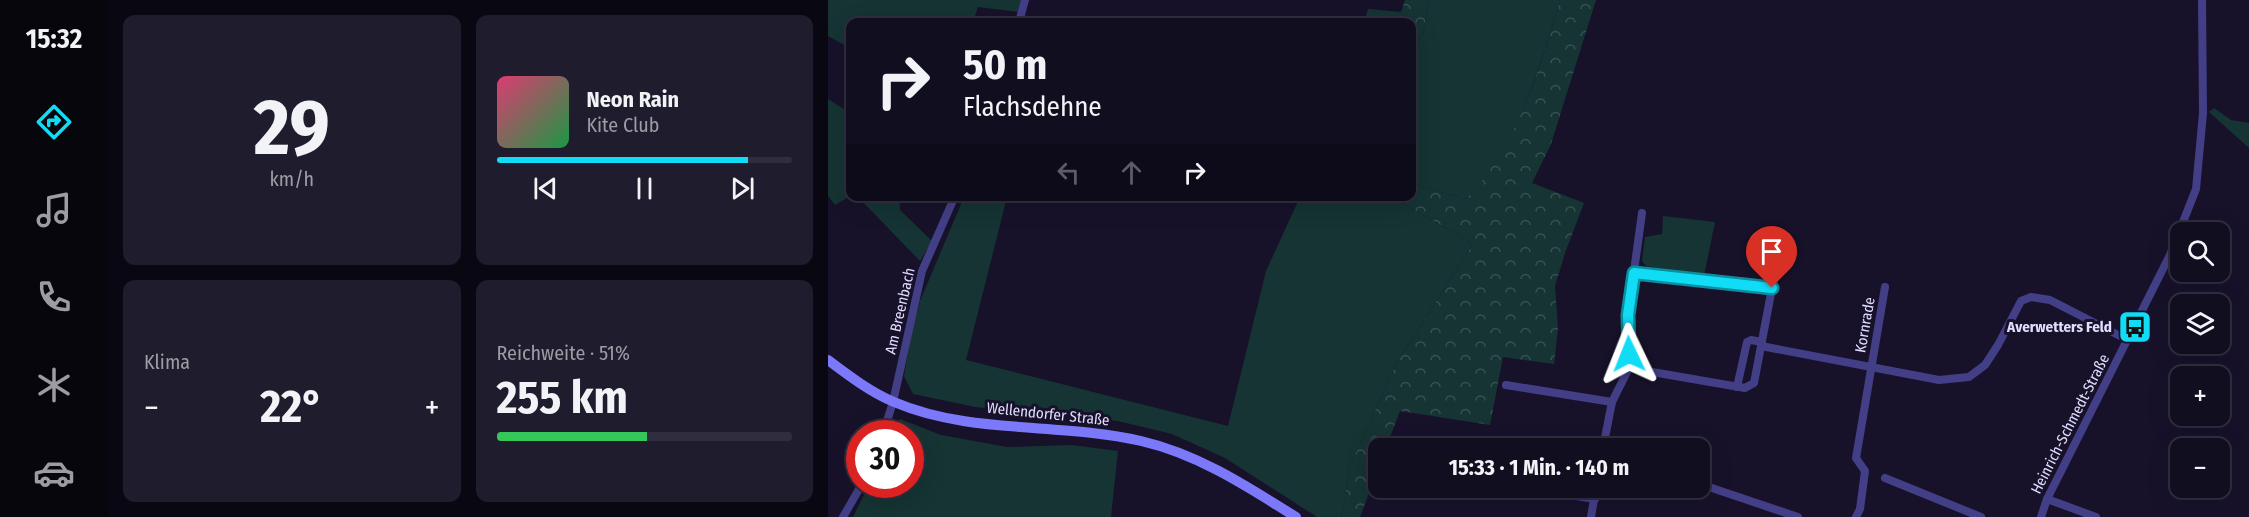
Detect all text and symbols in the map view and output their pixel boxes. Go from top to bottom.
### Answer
text: 15:32 [26,23,82,55]
text: 50 m [963,40,1047,90]
icon: right [864,42,942,120]
text: 29 [254,81,330,175]
text: Neon Rain [587,86,679,113]
text: Flachsdehne [963,91,1102,123]
icon: directions [33,101,75,143]
text: Kite Club [587,113,659,137]
icon: left [1052,156,1085,189]
icon: ahead [1115,156,1148,189]
icon: right [1178,156,1211,189]
text: km/h [269,167,314,191]
icon: previous [529,172,562,205]
icon: pause [628,172,661,205]
icon: next [726,172,759,205]
icon: music [33,189,75,231]
map controls [2170,222,2230,498]
button: search [2170,222,2230,282]
pin [1746,226,1797,288]
icon: arrive [1755,235,1788,268]
street label: Am Breenbach [881,266,919,356]
icon: phone [33,276,75,318]
button: layers [2170,294,2230,354]
street label: Kornrade [1851,296,1879,354]
bus stop icon: Averwetters Feld [2117,309,2153,345]
place label: Averwetters Feld [2006,318,2112,336]
position arrow [1597,322,1661,386]
text: Reichweite · 51% [497,341,630,365]
text: Klima [144,350,190,374]
street label: Heinrich-Schmedt-Straße [2027,351,2113,497]
icon: climate [33,364,75,406]
button: + [2170,366,2230,426]
text: 255 km [497,371,628,425]
text: 22° [260,380,323,434]
text: − [144,388,159,428]
text: + [424,388,440,428]
street label: Wellendorfer Straße [986,399,1110,429]
speed limit sign: 30 [846,420,924,498]
button: − [2170,438,2230,498]
icon: car [33,452,75,494]
text: 15:33 · 1 Min. · 140 m [1449,454,1629,481]

